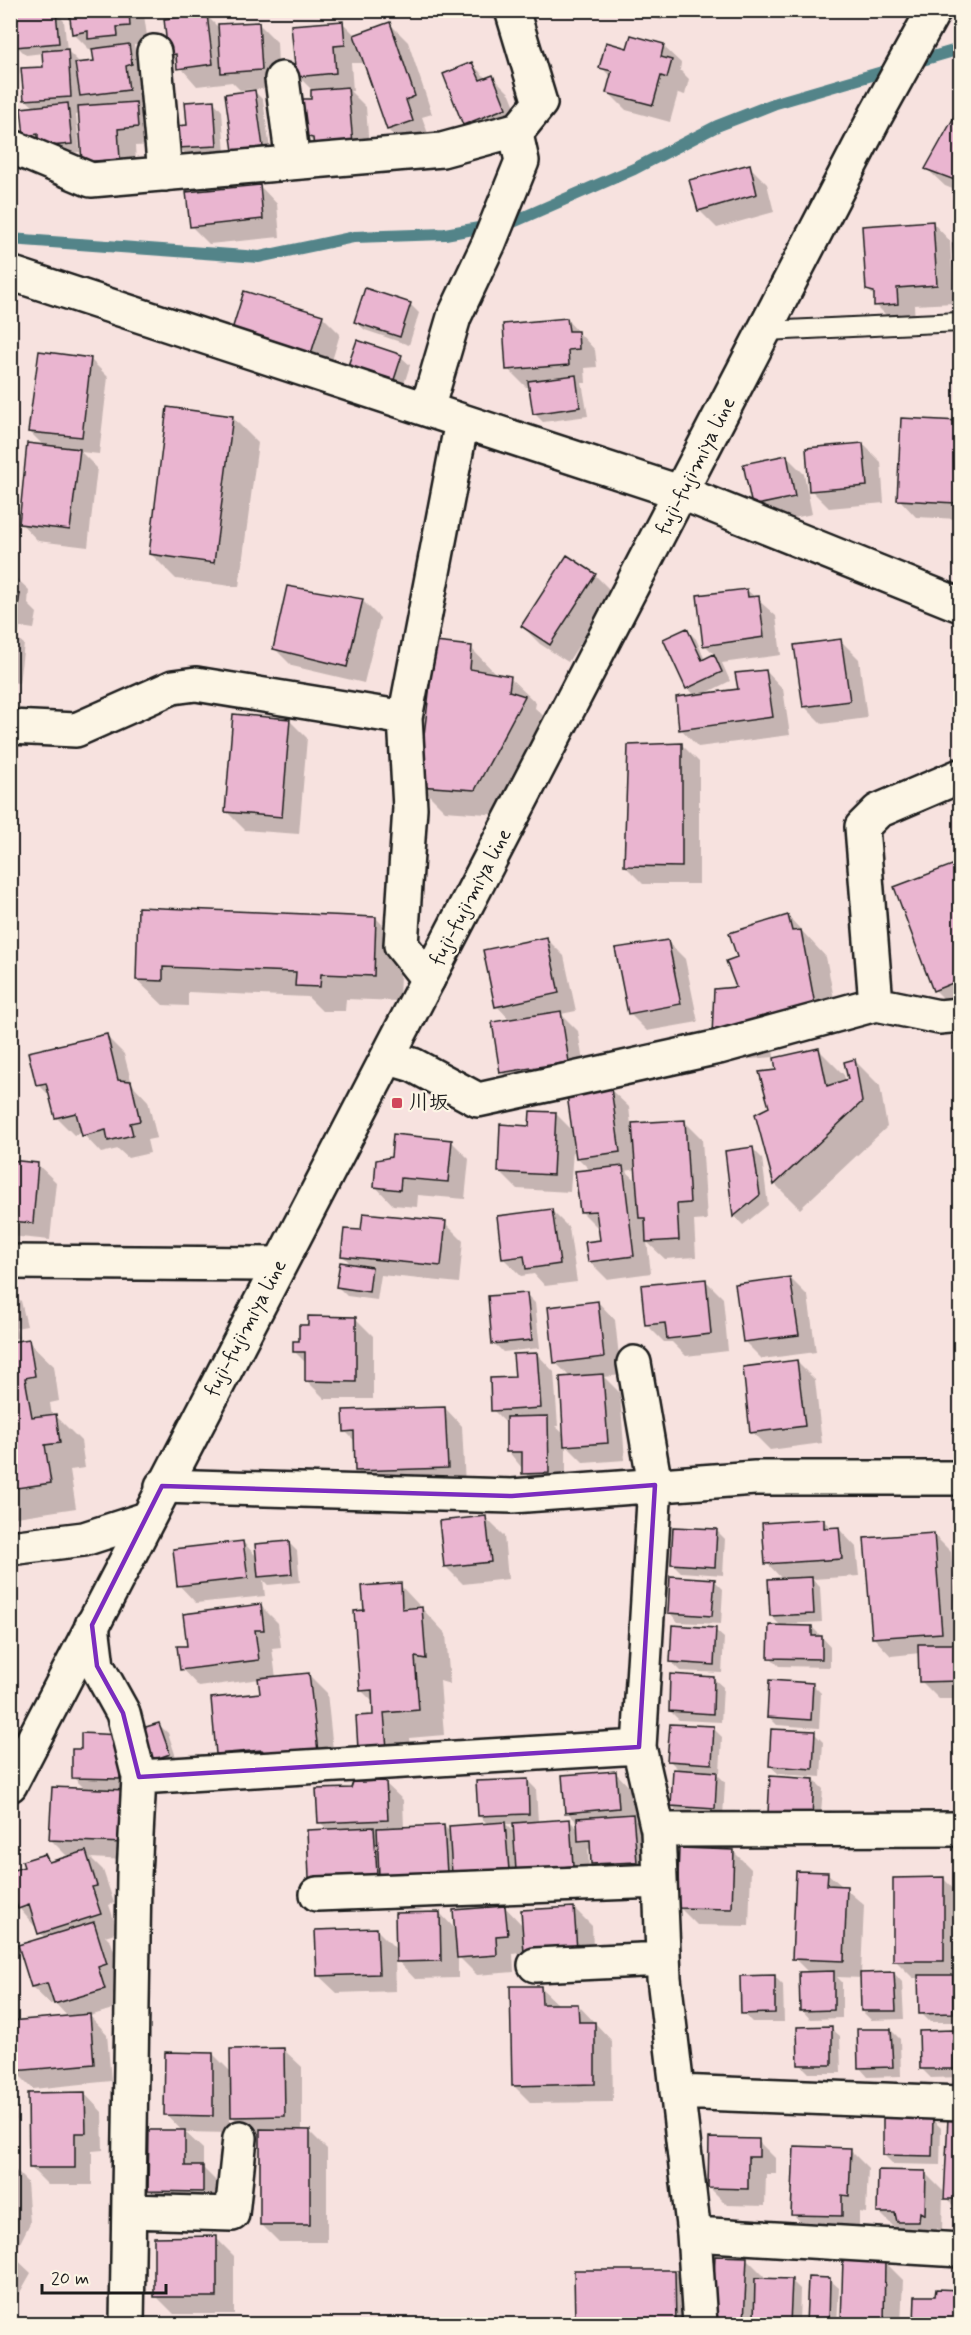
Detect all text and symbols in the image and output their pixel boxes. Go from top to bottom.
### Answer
street label: fuji-fujimiya line [650,392,742,540]
street label: fuji-fujimiya line [424,824,519,970]
place label: 川坂 [409,1090,449,1117]
marker: 川坂 [390,1096,404,1110]
street label: fuji-fujimiya line [199,1255,294,1401]
scale bar [42,2257,166,2295]
text: 20 m [51,2267,89,2291]

